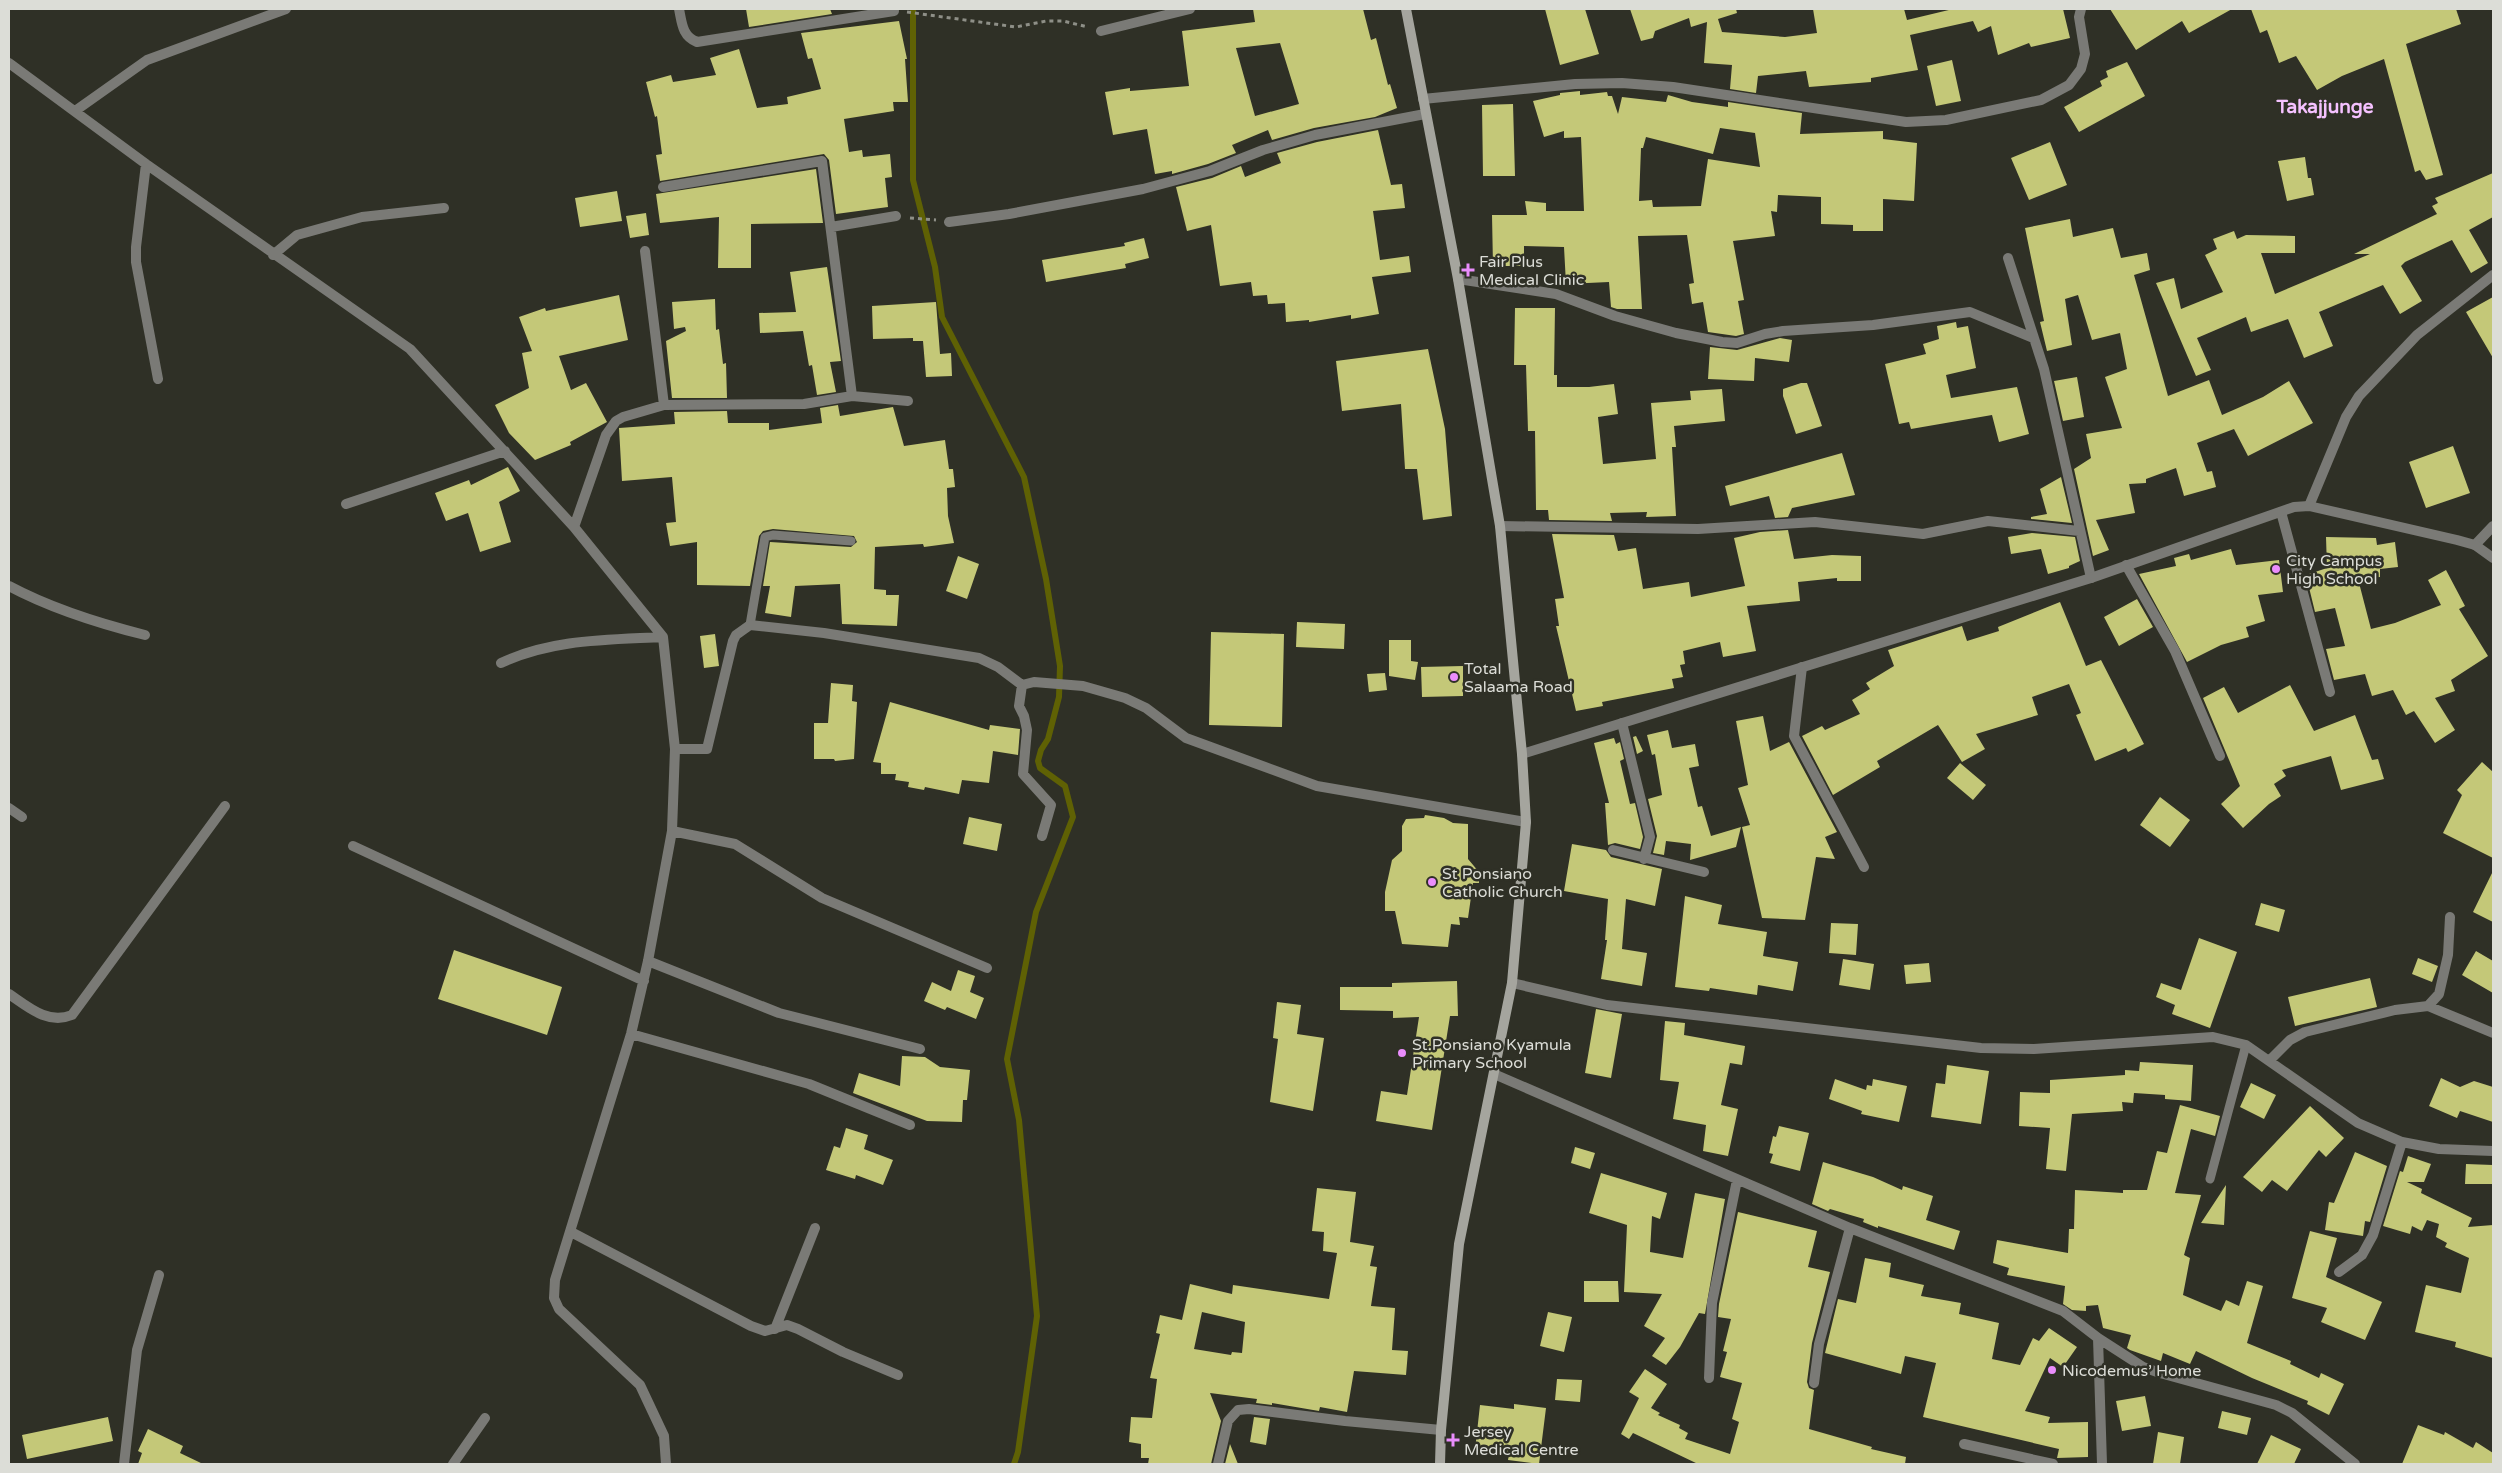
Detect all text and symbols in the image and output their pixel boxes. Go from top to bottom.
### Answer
district label: Takajjunge [2275,96,2374,119]
place label: Fair Plus Medical Clinic [1479,252,1584,290]
marker: Fair Plus Medical Clinic [1461,263,1475,277]
place label: City Campus High School [2286,551,2382,589]
marker: City Campus High School [2270,563,2282,575]
place label: Total Salaama Road [1464,659,1573,697]
marker: Total Salaama Road [1448,671,1460,683]
place label: St Ponsiano Catholic Church [1442,864,1563,902]
marker: St Ponsiano Catholic Church [1426,876,1438,888]
place label: St.Ponsiano Kyamula Primary School [1412,1035,1572,1073]
marker: St.Ponsiano Kyamula Primary School [1396,1047,1408,1059]
place label: Nicodemus’ Home [2062,1361,2201,1381]
marker: Nicodemus’ Home [2046,1364,2058,1376]
place label: Jersey Medical Centre [1464,1422,1579,1460]
marker: Jersey Medical Centre [1446,1433,1460,1447]

